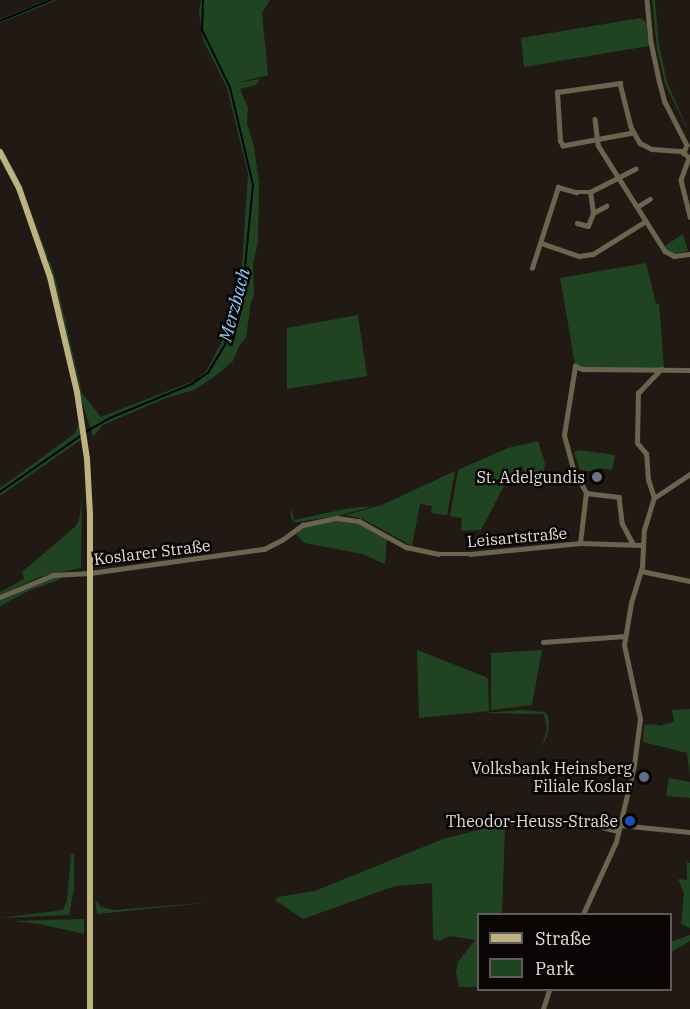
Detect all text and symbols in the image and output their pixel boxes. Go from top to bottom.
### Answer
water label: Merzbach [215,266,255,344]
place label: St. Adelgundis [476,467,585,487]
marker: St. Adelgundis [590,470,604,484]
street label: Leisartstraße [466,523,568,551]
street label: Koslarer Straße [93,535,211,569]
place label: Volksbank Heinsberg Filiale Koslar [471,758,632,796]
marker: Volksbank Heinsberg Filiale Koslar [637,770,651,784]
place label: Theodor-Heuss-Straße [446,811,618,831]
marker: Theodor-Heuss-Straße [623,814,637,828]
legend [477,913,672,991]
text: Straße [535,927,591,950]
text: Park [535,957,574,980]

